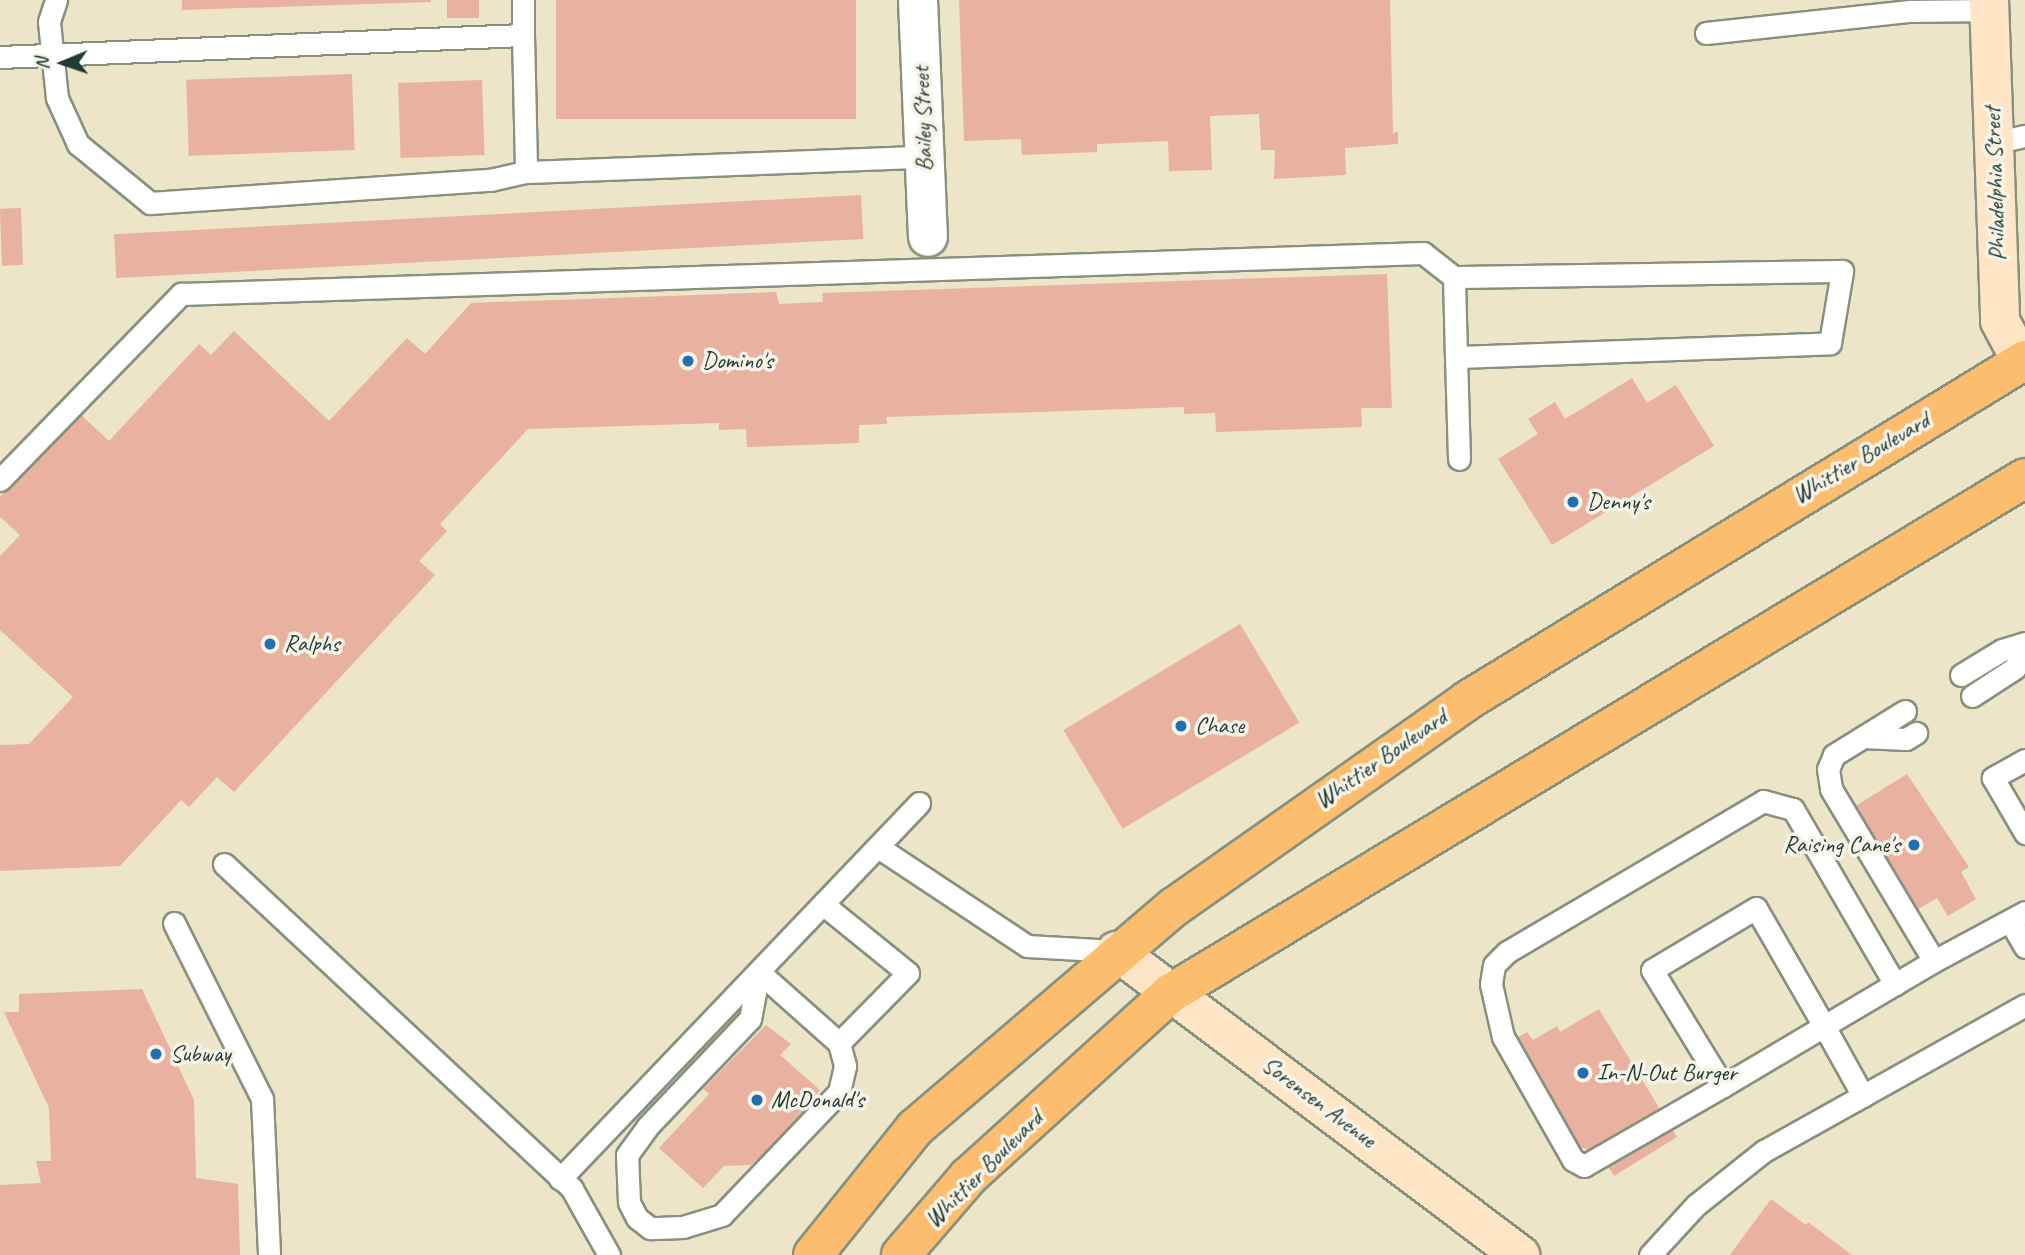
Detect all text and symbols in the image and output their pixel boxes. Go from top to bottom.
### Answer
north arrow [28,28,98,98]
text: N [30,57,54,70]
street label: Bailey Street [907,66,939,172]
street label: Philadelphia Street [1978,106,2012,262]
place label: Domino's [702,347,773,375]
marker: Domino's [680,353,696,369]
street label: Whittier Boulevard [1787,406,1935,510]
place label: Denny's [1587,488,1650,516]
marker: Denny's [1565,494,1581,510]
place label: Ralphs [284,630,339,658]
marker: Ralphs [262,636,278,652]
street label: Whittier Boulevard [1309,703,1453,815]
place label: Chase [1195,712,1244,740]
marker: Chase [1173,718,1189,734]
place label: Raising Cane's [1783,831,1900,859]
marker: Raising Cane's [1906,837,1922,853]
place label: Subway [170,1040,230,1068]
marker: Subway [148,1046,164,1062]
street label: Sorensen Avenue [1256,1050,1382,1154]
place label: In-N-Out Burger [1597,1059,1737,1087]
marker: In-N-Out Burger [1575,1065,1591,1081]
place label: McDonald's [771,1086,864,1114]
marker: McDonald's [749,1092,765,1108]
street label: Whittier Boulevard [919,1104,1049,1234]

